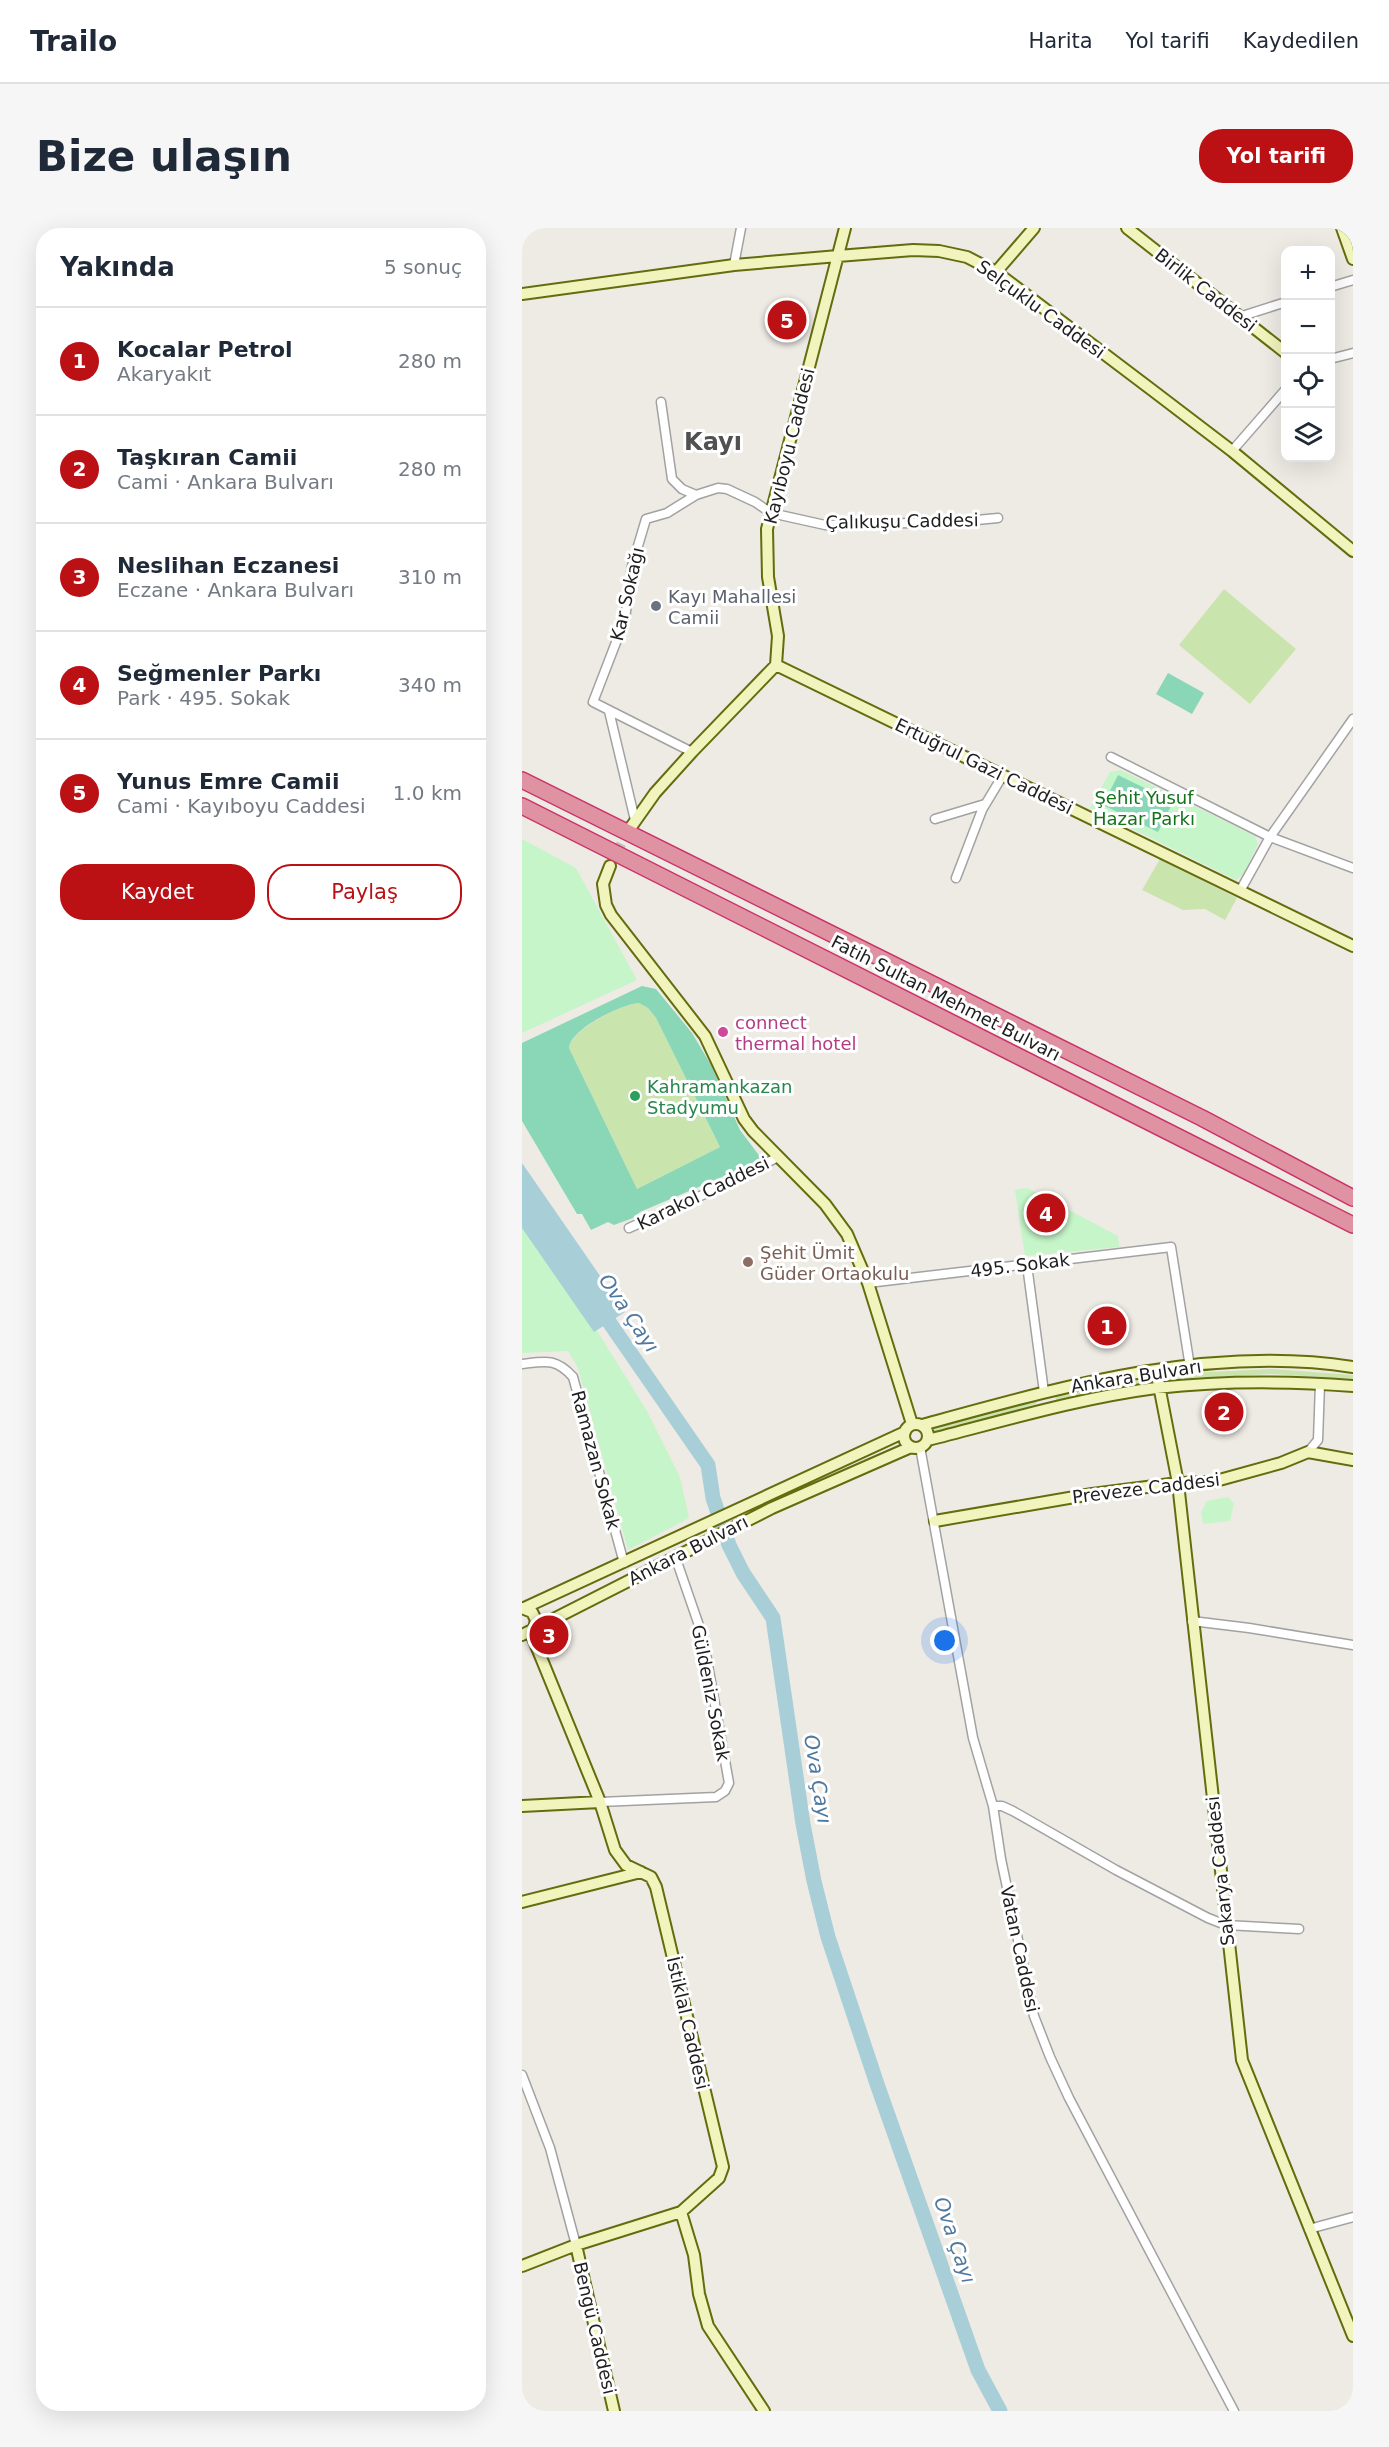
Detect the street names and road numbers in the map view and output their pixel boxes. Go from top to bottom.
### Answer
street label: Birlik Caddesi [1151,244,1261,336]
street label: Selçuklu Caddesi [973,255,1109,363]
street label: Kayıboyu Caddesi [759,366,819,526]
street label: Çalıkuşu Caddesi [825,509,979,533]
street label: Kar Sokağı [606,545,648,643]
street label: Ertuğrul Gazi Caddesi [892,714,1076,818]
street label: Fatih Sultan Mehmet Bulvarı [828,931,1064,1065]
street label: Karakol Caddesi [634,1152,772,1234]
street label: 495. Sokak [969,1248,1071,1282]
street label: Ankara Bulvarı [1069,1355,1203,1397]
street label: Ramazan Sokak [567,1388,625,1532]
street label: Preveze Caddesi [1071,1469,1221,1507]
street label: Ankara Bulvarı [624,1511,752,1589]
street label: Güldeniz Sokak [687,1623,735,1764]
street label: Sakarya Caddesi [1202,1795,1238,1947]
street label: Vatan Caddesi [996,1884,1044,2014]
street label: İstiklal Caddesi [662,1954,714,2092]
street label: Bengü Caddesi [570,2260,620,2396]

